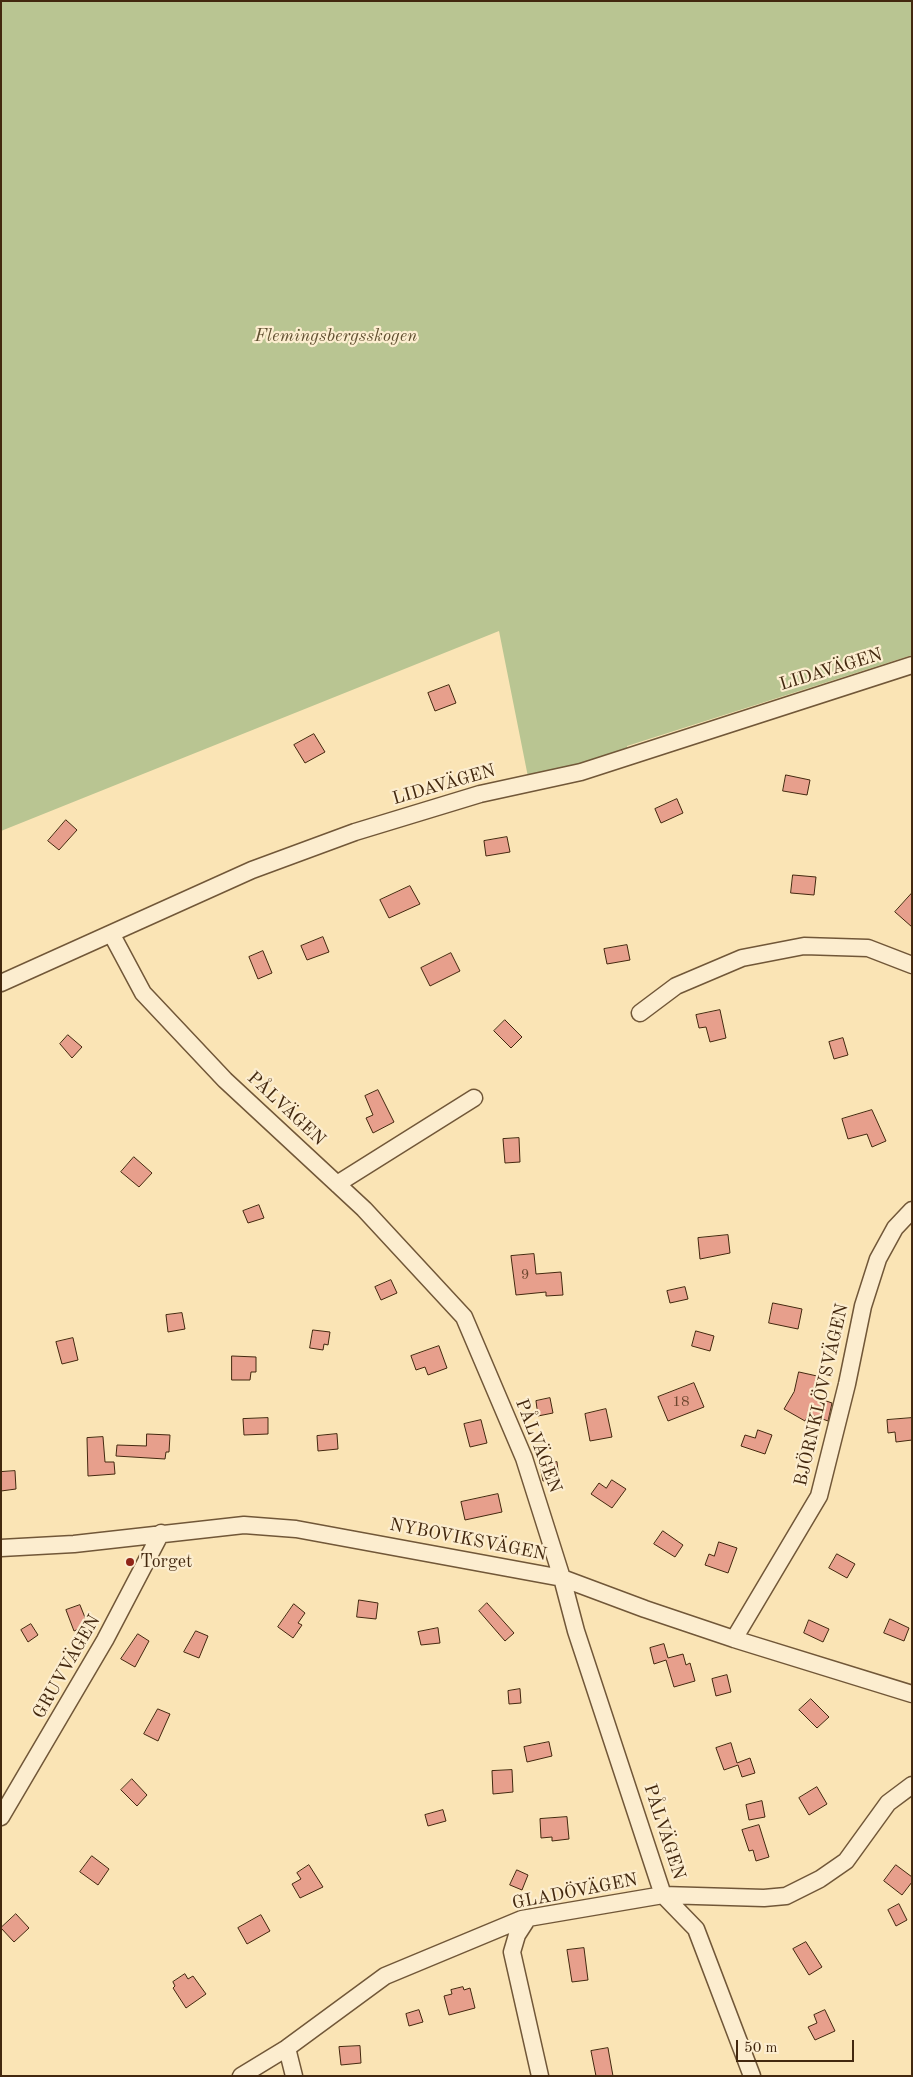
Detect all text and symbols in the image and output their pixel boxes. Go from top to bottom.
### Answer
park label: Flemingsbergsskogen [255,325,417,347]
street label: LIDAVÄGEN [777,644,885,696]
street label: LIDAVÄGEN [390,760,498,810]
street label: PÅLVÄGEN [242,1067,330,1151]
house number: 9 [521,1266,529,1284]
street label: BJÖRNKLÖVSVÄGEN [790,1302,854,1488]
house number: 18 [672,1393,690,1411]
street label: PÅLVÄGEN [510,1396,566,1496]
street label: NYBOVIKSVÄGEN [388,1514,548,1566]
place label: Torget [140,1551,192,1573]
marker: Torget [124,1556,136,1568]
street label: GRUVVÄGEN [29,1611,105,1723]
street label: PÅLVÄGEN [638,1781,690,1883]
street label: GLADÖVÄGEN [510,1869,640,1915]
scale bar [738,2030,856,2062]
text: 50 m [744,2041,778,2056]

